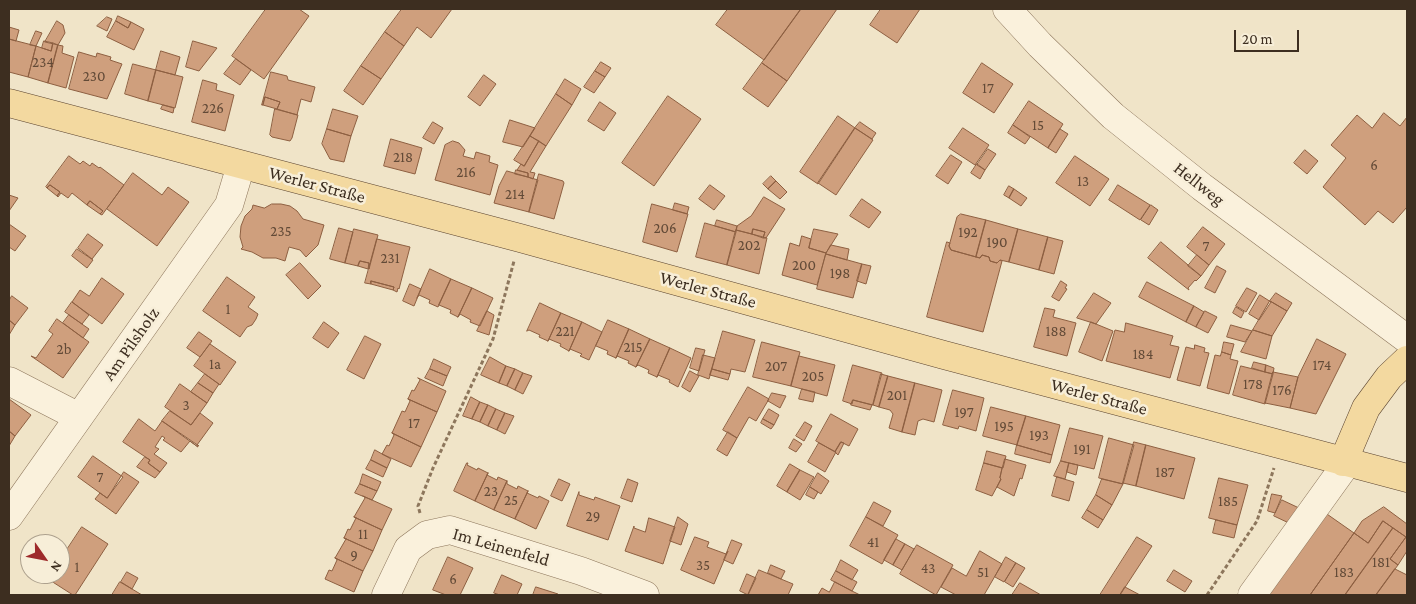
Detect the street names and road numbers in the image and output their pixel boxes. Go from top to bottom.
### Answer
street label: Hellweg [1169,157,1229,211]
street label: Werler Straße [266,162,368,208]
street label: Werler Straße [657,267,759,313]
street label: Am Pilsholz [98,303,164,385]
street label: Werler Straße [1048,374,1150,420]
street label: Im Leinenfeld [450,523,552,571]

